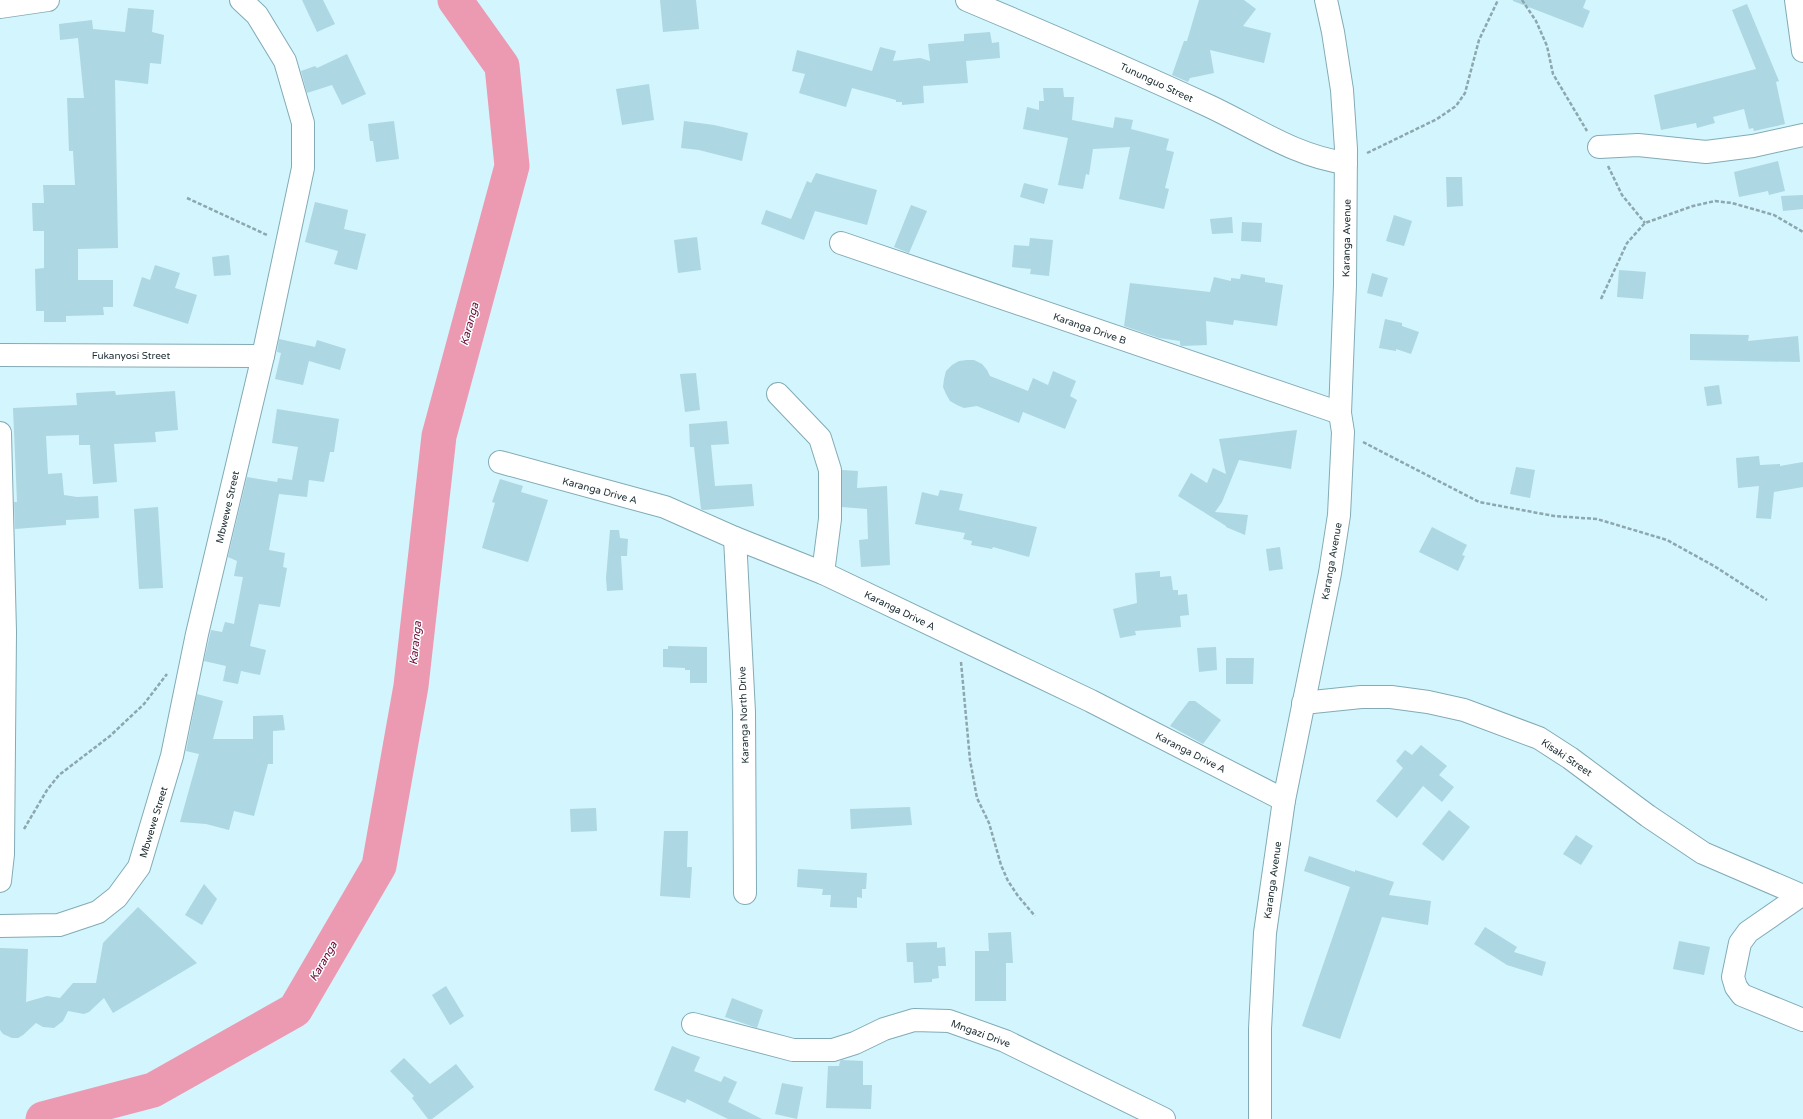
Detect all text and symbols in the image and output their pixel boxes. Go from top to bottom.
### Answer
street label: Tununguo Street [1118,61,1195,105]
street label: Karanga Avenue [1340,198,1354,277]
water label: Karanga [458,301,482,347]
street label: Karanga Drive B [1052,311,1128,347]
street label: Fukanyosi Street [92,350,170,362]
street label: Mbwewe Street [214,470,242,545]
street label: Karanga Drive A [561,475,639,507]
street label: Karanga Avenue [1319,521,1345,601]
street label: Karanga Drive A [862,589,937,633]
water label: Karanga [407,620,424,666]
street label: Karanga North Drive [736,666,752,764]
street label: Karanga Drive A [1153,730,1228,776]
street label: Kisaki Street [1539,736,1594,779]
street label: Mbwewe Street [137,785,171,859]
street label: Karanga Avenue [1262,840,1284,920]
water label: Karanga [307,938,340,983]
street label: Mngazi Drive [949,1018,1012,1050]

